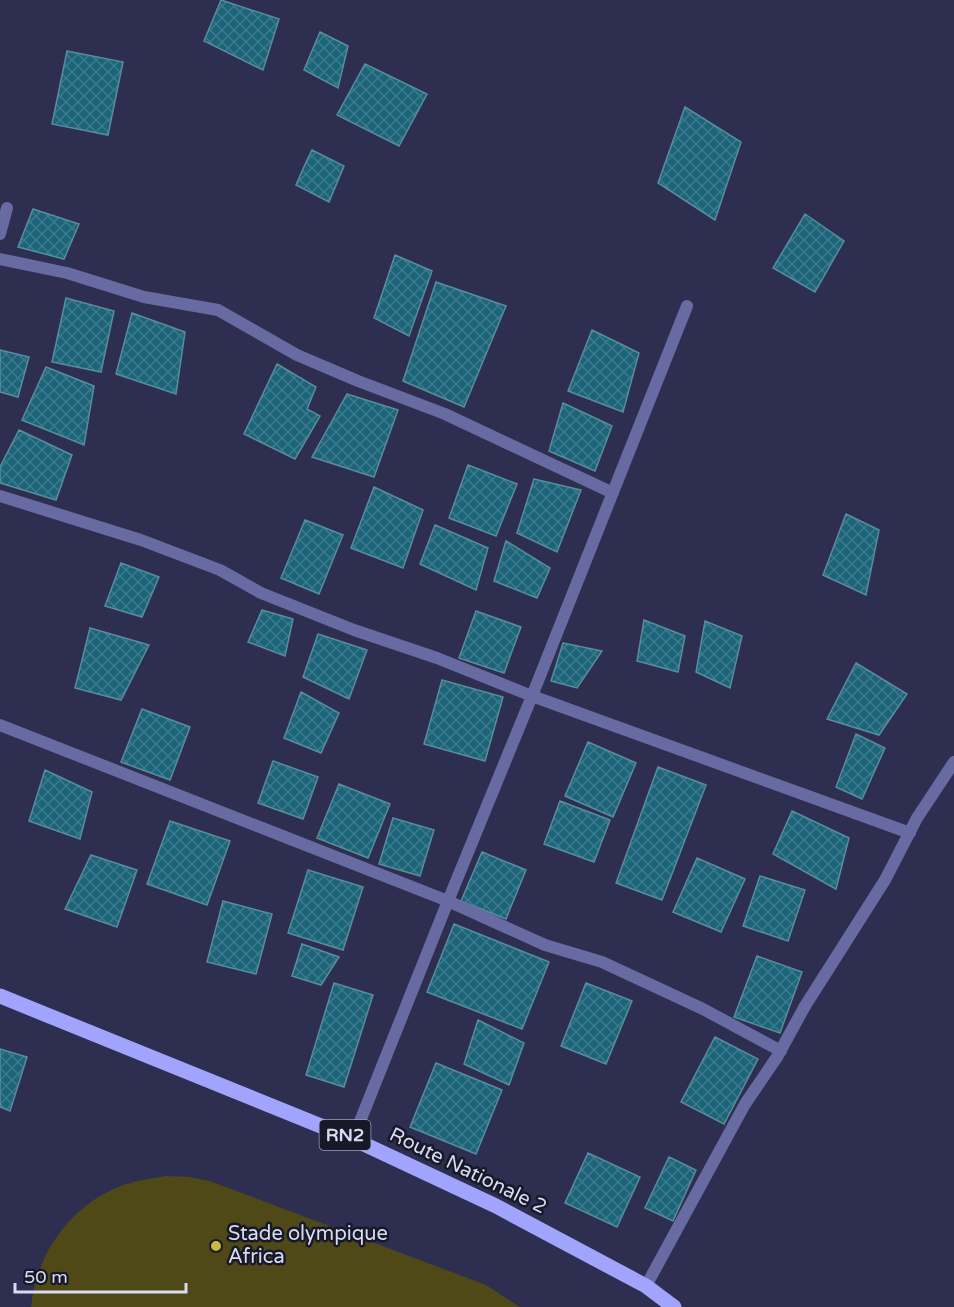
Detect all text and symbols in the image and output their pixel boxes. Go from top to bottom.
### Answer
road number: RN2 [320,1120,370,1150]
street label: Route Nationale 2 [385,1123,551,1219]
place label: Stade olympique Africa [228,1222,388,1269]
marker: Stade olympique Africa [209,1239,223,1253]
scale bar [15,1256,186,1294]
text: 50 m [24,1266,68,1288]

